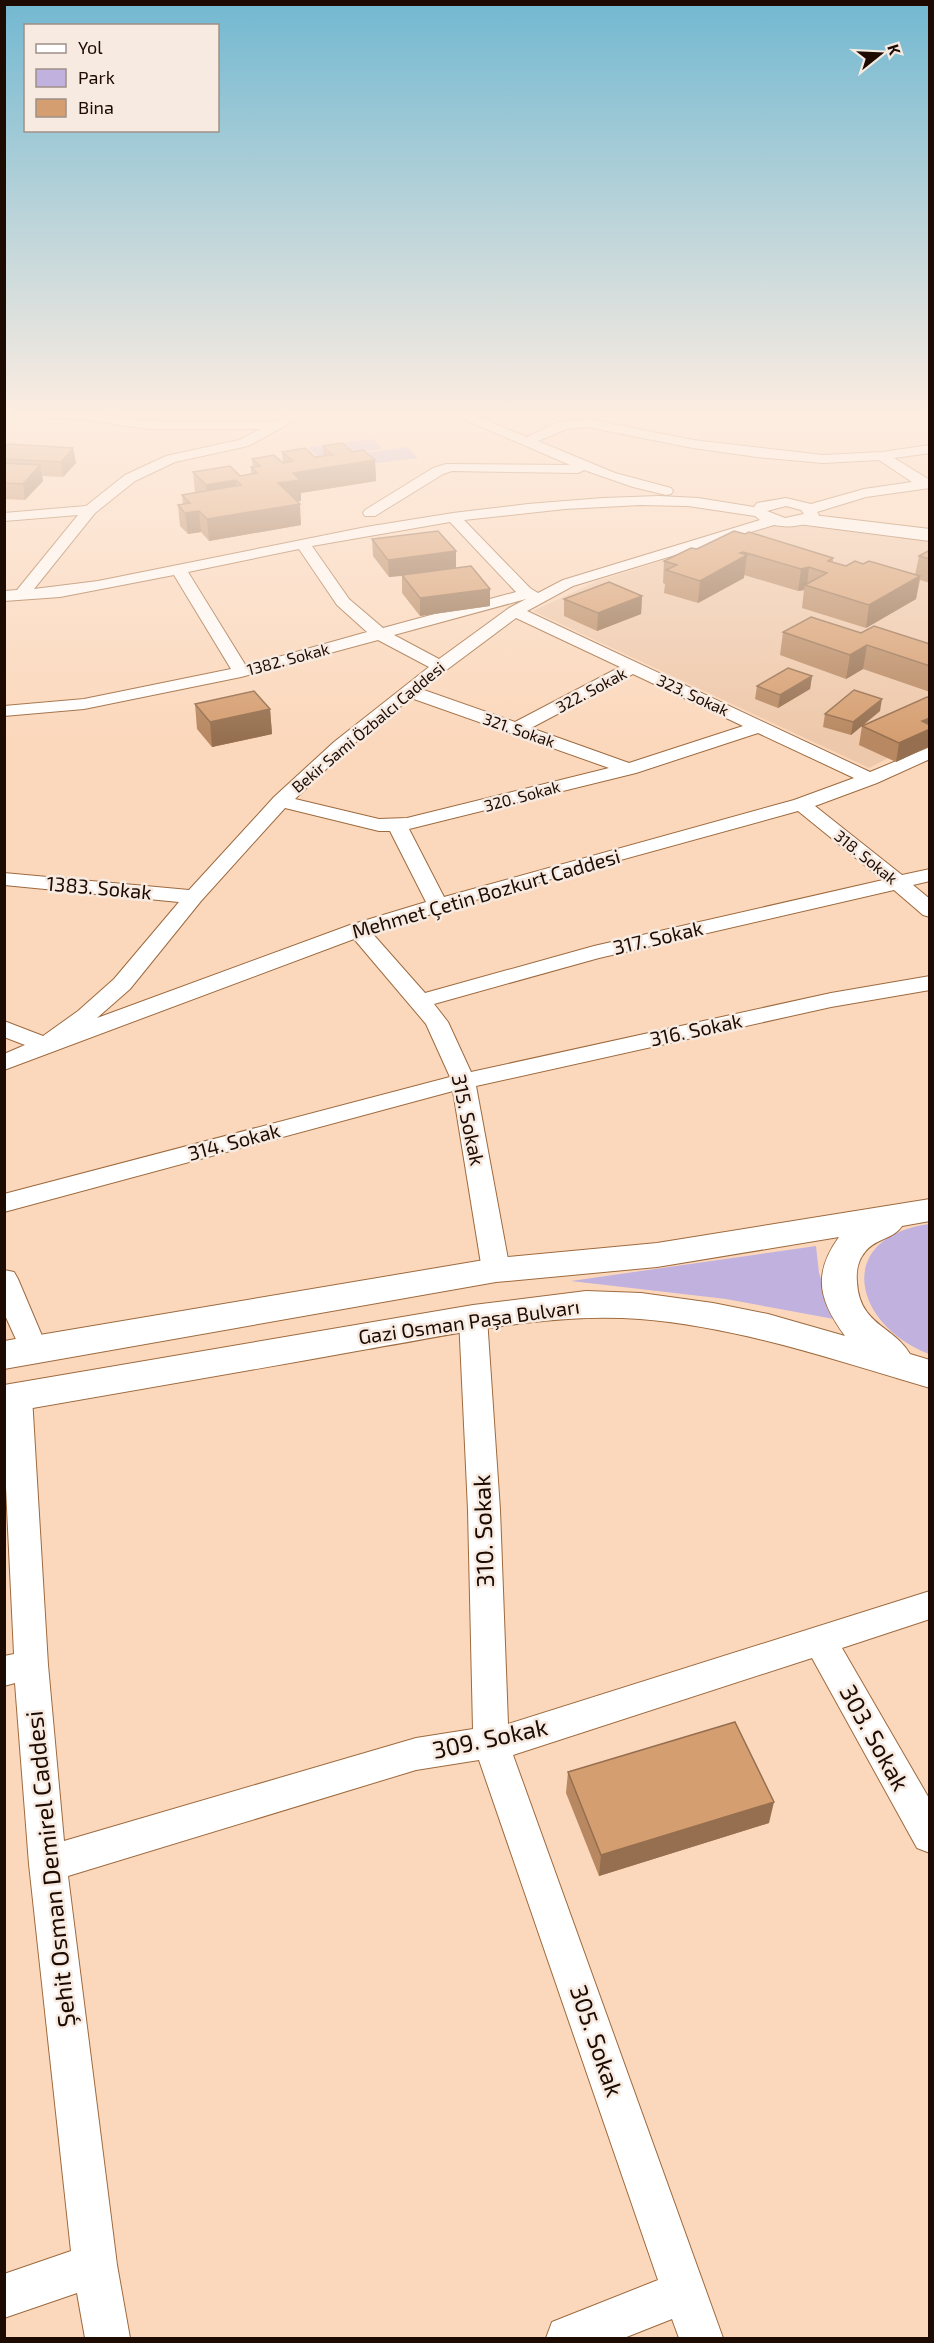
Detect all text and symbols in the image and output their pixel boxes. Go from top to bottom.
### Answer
legend [24,24,219,132]
north arrow [850,24,910,84]
text: Yol [78,36,103,58]
text: K [884,41,906,58]
text: Park [78,66,115,88]
text: Bina [78,96,114,118]
street label: 1382. Sokak [245,638,331,679]
street label: Bekir Sami Özbalcı Caddesi [287,657,448,796]
street label: 322. Sokak [552,663,629,716]
street label: 323. Sokak [654,670,732,719]
street label: 321. Sokak [481,708,558,751]
street label: 320. Sokak [482,776,562,815]
street label: 318. Sokak [831,826,902,888]
street label: Mehmet Çetin Bozkurt Caddesi [349,843,623,944]
street label: 1383. Sokak [46,870,153,904]
street label: 317. Sokak [611,915,705,959]
street label: 316. Sokak [648,1008,744,1050]
street label: 315. Sokak [448,1072,490,1168]
street label: 314. Sokak [185,1117,282,1165]
street label: Gazi Osman Paşa Bulvarı [357,1294,581,1349]
street label: 310. Sokak [466,1474,499,1588]
street label: 303. Sokak [834,1679,916,1795]
street label: Şehit Osman Demirel Caddesi [18,1710,82,2029]
street label: 309. Sokak [429,1711,550,1764]
street label: 305. Sokak [565,1981,630,2100]

